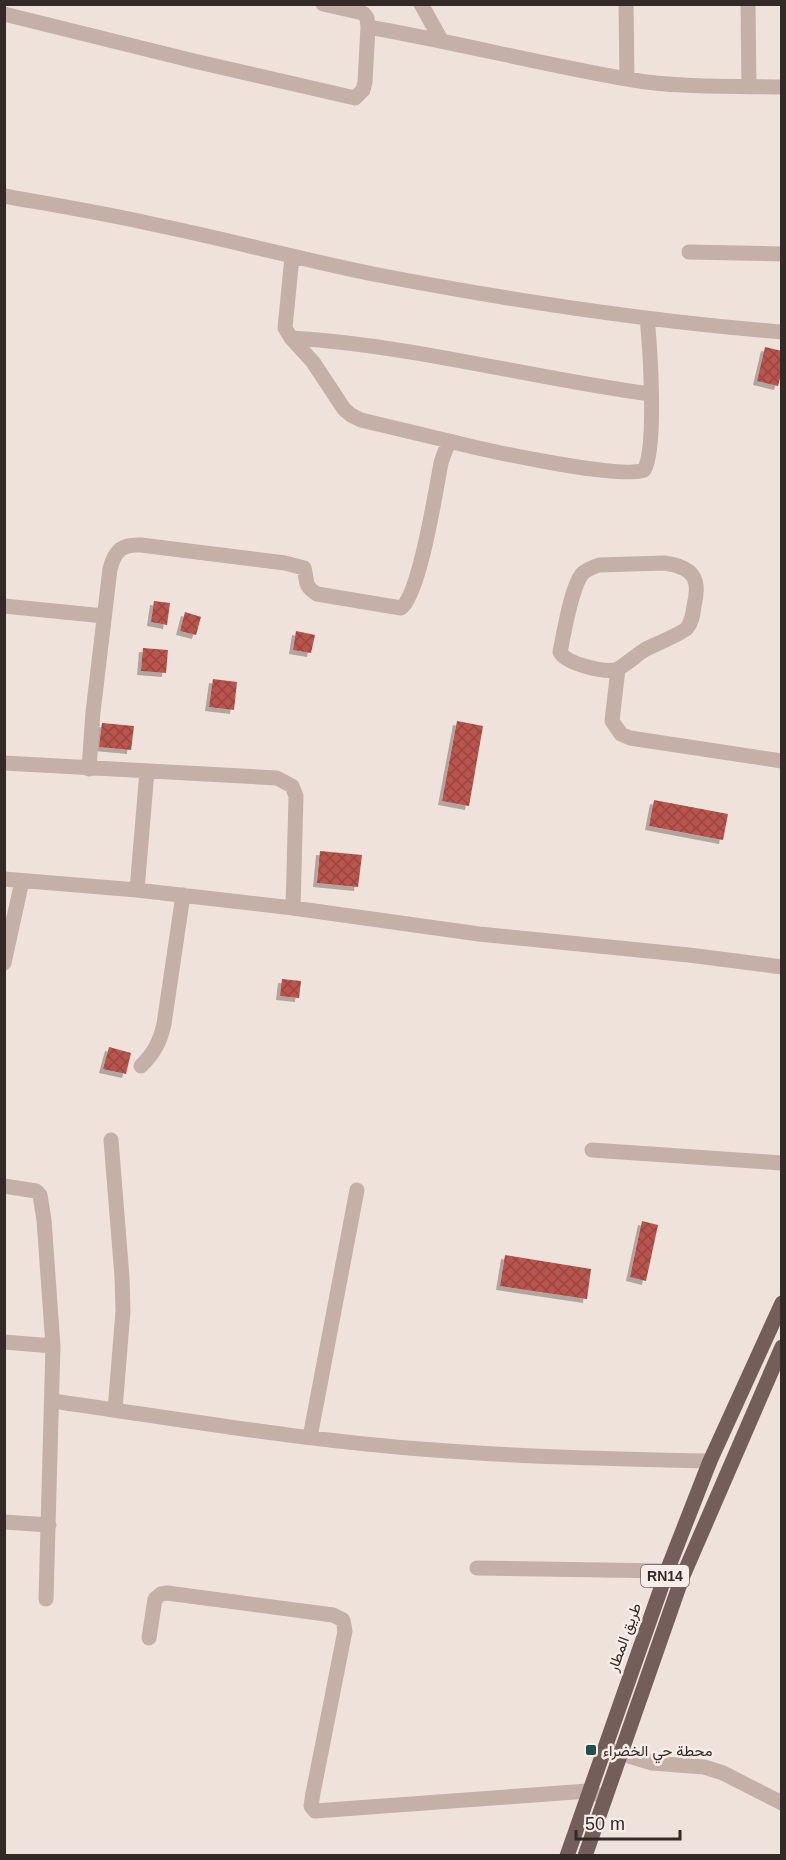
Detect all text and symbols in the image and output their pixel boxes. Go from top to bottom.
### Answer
road number: RN14 [641,1565,689,1587]
street label: طريق المطار [603,1600,646,1675]
place label: محطة حي الخضراء [603,1742,712,1764]
marker: محطة حي الخضراء [584,1743,598,1757]
scale bar [576,1803,680,1841]
text: 50 m [585,1814,625,1834]

